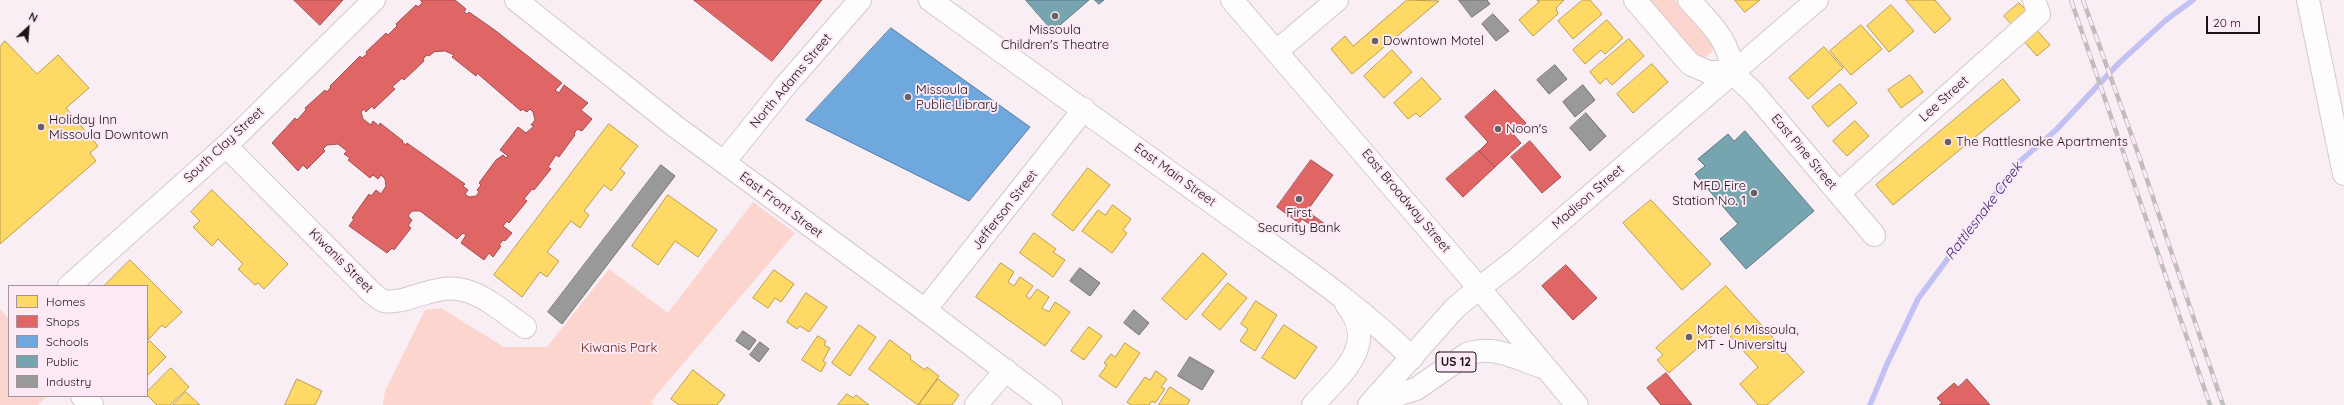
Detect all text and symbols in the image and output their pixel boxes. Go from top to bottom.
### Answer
north arrow [8,8,48,48]
scale bar [2208,8,2262,34]
text: N [27,9,40,25]
marker: Missoula Children's Theatre [1050,11,1060,21]
text: 20 m [2213,15,2241,30]
place label: Missoula Children's Theatre [1001,22,1109,53]
street label: North Adams Street [747,30,835,132]
place label: Downtown Motel [1383,33,1484,49]
marker: Downtown Motel [1370,36,1380,46]
street label: Lee Street [1916,73,1972,125]
place label: Missoula Public Library [916,82,998,113]
marker: Missoula Public Library [903,92,913,102]
street label: South Clay Street [181,104,267,186]
street label: East Pine Street [1768,111,1840,193]
place label: Holiday Inn Missoula Downtown [49,112,168,143]
place label: Noon's [1506,121,1547,137]
marker: Holiday Inn Missoula Downtown [36,122,46,132]
marker: Noon's [1493,124,1503,134]
place label: The Rattlesnake Apartments [1956,134,2128,150]
marker: The Rattlesnake Apartments [1943,137,1953,147]
street label: East Main Street [1131,140,1219,210]
street label: East Broadway Street [1358,146,1454,256]
water label: Rattlesnake Creek [1942,159,2026,263]
street label: Madison Street [1549,162,1627,232]
street label: Jefferson Street [969,167,1041,253]
street label: East Front Street [736,169,826,241]
place label: MFD Fire Station No. 1 [1672,178,1746,209]
marker: MFD Fire Station No. 1 [1749,188,1759,198]
marker: First Security Bank [1294,194,1304,204]
place label: First Security Bank [1258,205,1340,236]
street label: Kiwanis Street [306,226,376,296]
legend [8,285,148,397]
text: Homes [46,294,85,309]
text: Shops [46,314,80,329]
place label: Motel 6 Missoula, MT - University [1697,322,1799,353]
marker: Motel 6 Missoula, MT - University [1684,332,1694,342]
text: Schools [46,334,89,349]
park label: Kiwanis Park [581,340,657,356]
road number: US 12 [1436,352,1476,372]
text: Public [46,354,79,369]
text: Industry [46,374,91,389]

